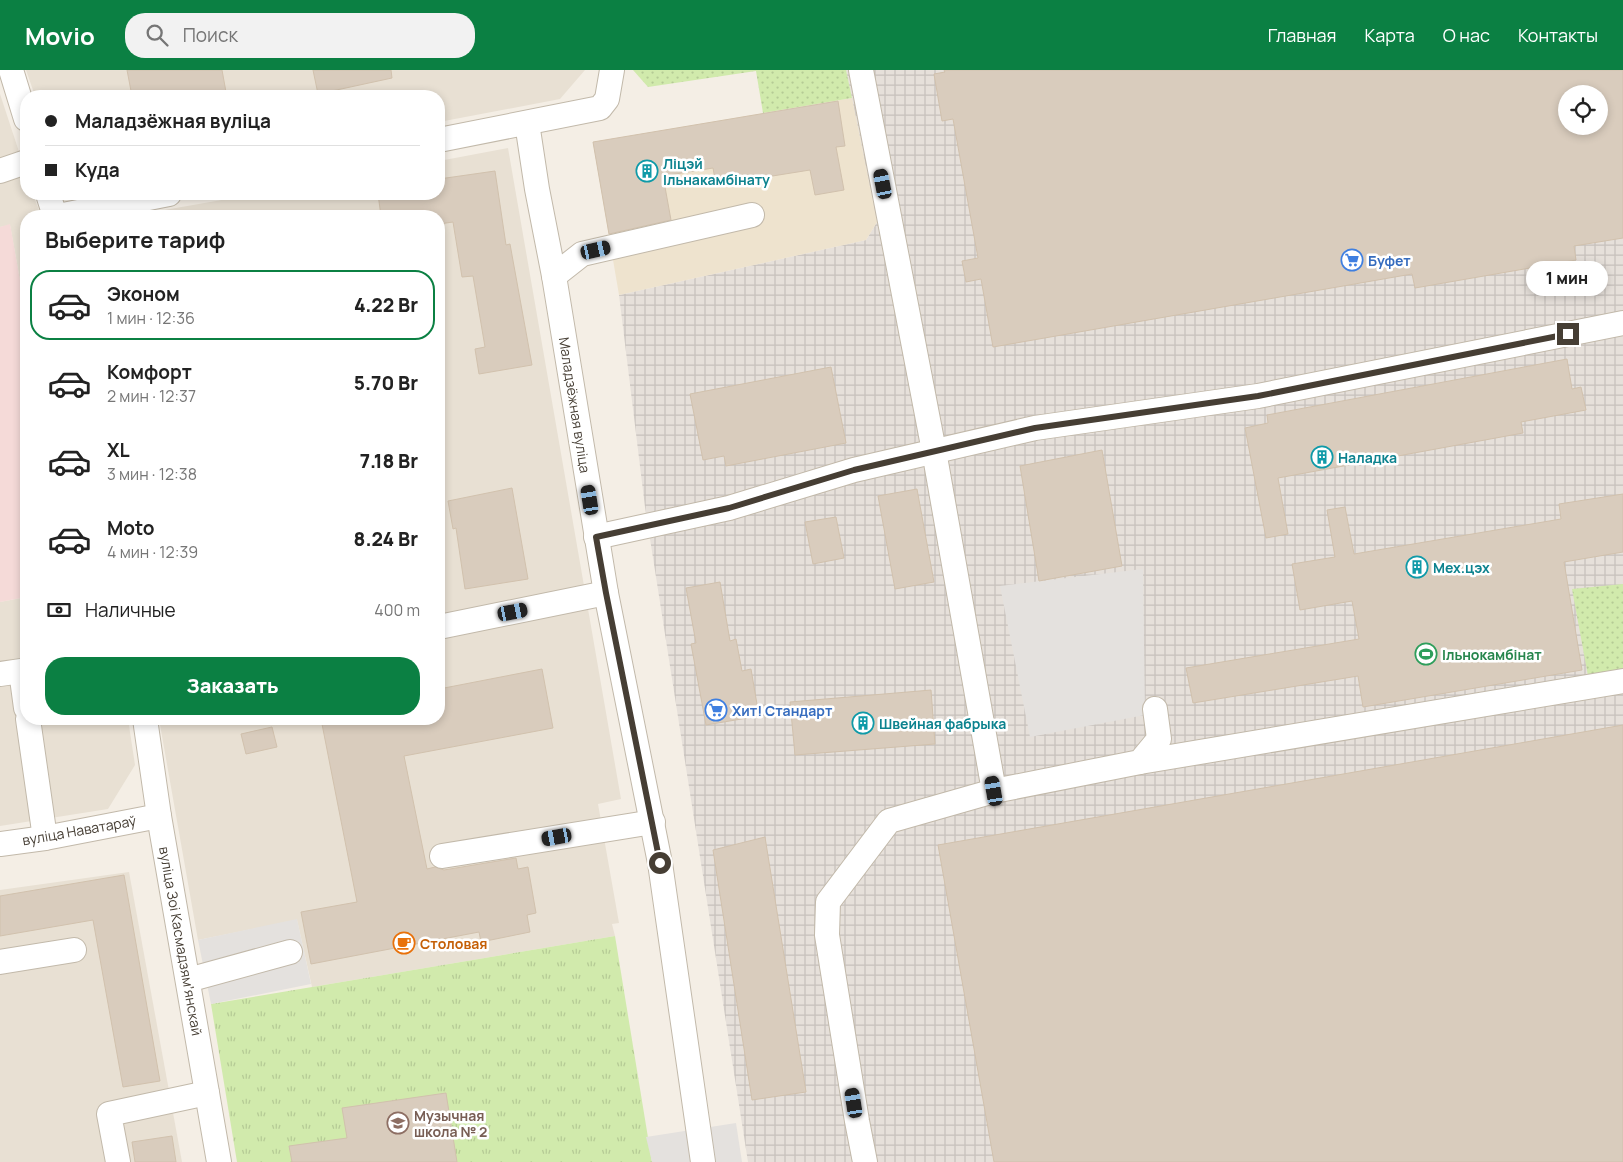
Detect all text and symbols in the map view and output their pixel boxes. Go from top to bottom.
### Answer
search box [125,13,475,58]
text: Movio [25,19,95,52]
icon: search [143,21,171,49]
text: Поиск [183,22,238,48]
text: Главная [1268,23,1337,47]
text: Карта [1365,23,1415,47]
text: О нас [1443,23,1490,47]
text: Контакты [1518,23,1598,47]
map controls [1558,85,1608,135]
button: locate [1558,85,1608,135]
text: Маладзёжная вуліца [75,108,271,134]
place label: Ліцэй Ільнакамбінату [663,154,770,189]
text: Куда [75,157,120,183]
building icon: Ліцэй Ільнакамбінату [635,159,659,183]
car [872,168,893,200]
text: Выберите тариф [45,225,225,255]
car [579,239,612,261]
supermarket icon: Буфет [1340,248,1364,272]
place label: Буфет [1368,251,1411,270]
callout: 1 мин [1527,262,1609,296]
text: 1 мин [1546,267,1588,289]
text: Эконом [107,281,180,307]
icon: car [47,283,92,328]
text: 4.22 Br [354,292,418,318]
text: 1 мин · 12:36 [107,307,195,329]
route end [1557,323,1579,345]
street label: Маладзёжная вуліца [555,336,595,474]
text: Комфорт [107,359,192,385]
icon: car [47,361,92,406]
text: 5.70 Br [354,370,418,396]
text: 2 мин · 12:37 [107,385,196,407]
text: XL [107,437,130,463]
icon: car [47,439,92,484]
building icon: Наладка [1310,445,1334,469]
text: 7.18 Br [360,448,418,474]
place label: Наладка [1338,448,1397,467]
text: 3 мин · 12:38 [107,463,197,485]
car [580,484,599,516]
text: Moto [107,515,154,541]
icon: car [47,517,92,562]
text: 8.24 Br [354,526,418,552]
text: 4 мин · 12:39 [107,541,198,563]
building icon: Мех.цэх [1405,555,1429,579]
place label: Мех.цэх [1433,558,1490,577]
icon: cash [45,596,73,624]
text: Наличные [85,597,176,623]
text: 400 m [374,599,420,621]
car [496,602,529,622]
sports icon: Ільнокамбінат [1414,642,1438,666]
place label: Ільнокамбінат [1442,645,1542,664]
button: Заказать [45,657,420,715]
supermarket icon: Хит! Стандарт [704,698,728,722]
place label: Хит! Стандарт [732,701,833,720]
building icon: Швейная фабрыка [851,711,875,735]
place label: Швейная фабрыка [879,714,1006,733]
car [984,775,1003,807]
street label: вуліца Наватараў [21,811,138,849]
car [540,827,573,847]
street label: вуліца Зоі Касмадзямʼянскай [155,845,207,1037]
route start [649,852,671,874]
cafe icon: Столовая [392,931,416,955]
place label: Столовая [420,934,487,953]
car [844,1087,863,1119]
place label: Музычная школа № 2 [414,1106,487,1141]
school or university icon: Музычная школа № 2 [386,1111,410,1135]

